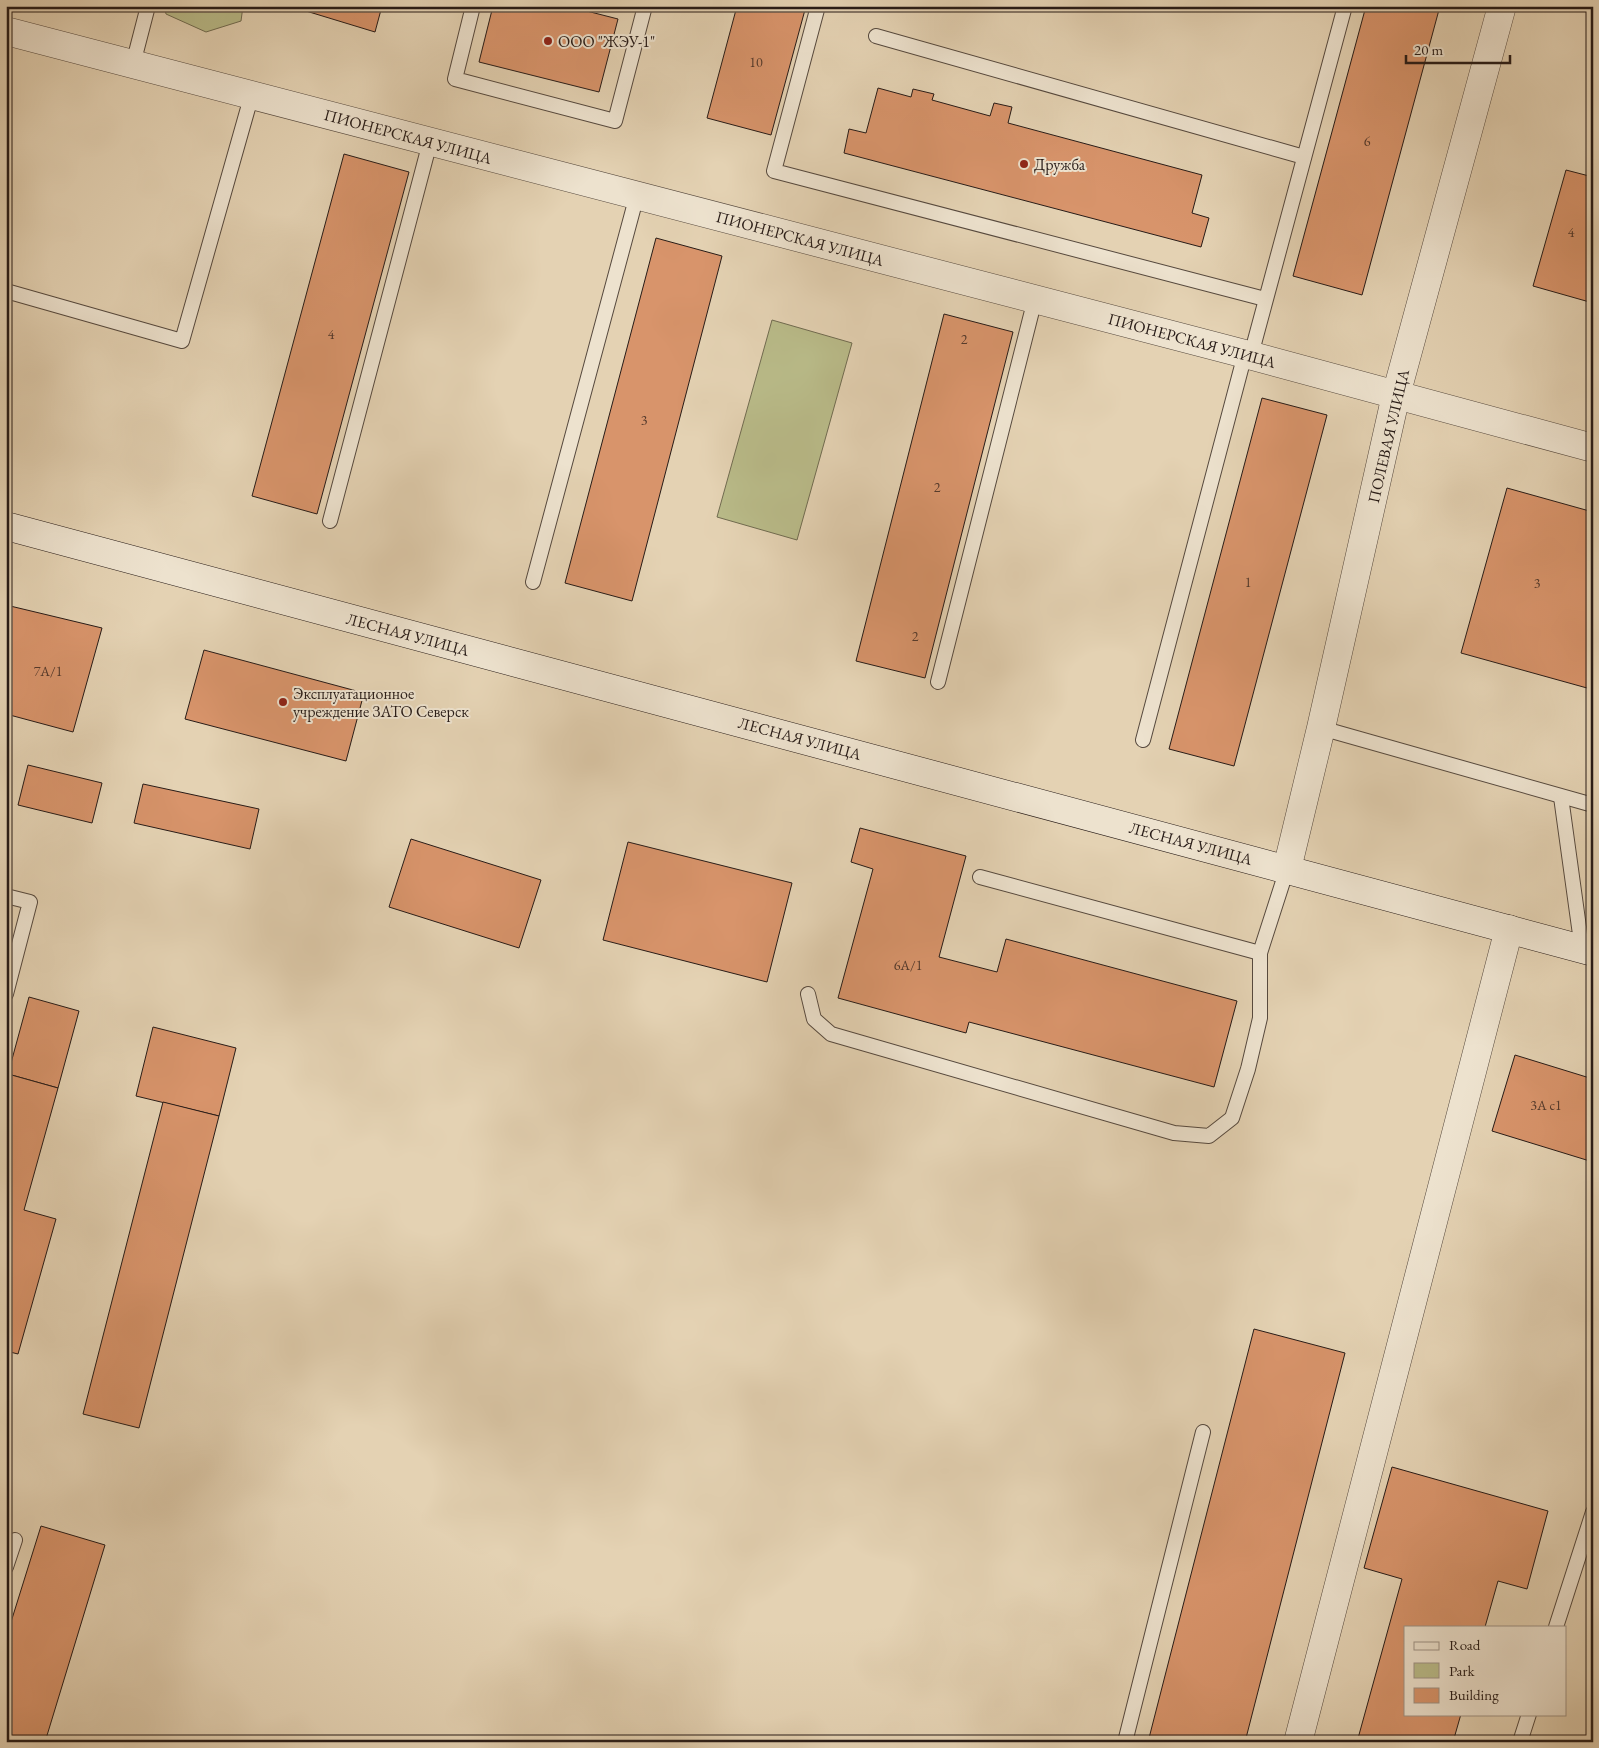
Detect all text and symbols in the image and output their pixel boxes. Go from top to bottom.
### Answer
place label: ООО "ЖЭУ-1" [558,31,655,52]
scale bar [1406,32,1510,64]
marker: ООО "ЖЭУ-1" [542,35,554,47]
text: 20 m [1414,40,1443,59]
house number: 10 [749,53,763,71]
street label: ПИОНЕРСКАЯ УЛИЦА [322,104,495,169]
house number: 6 [1364,132,1371,150]
place label: Дружба [1034,154,1086,175]
marker: Дружба [1018,158,1030,170]
street label: ПИОНЕРСКАЯ УЛИЦА [714,206,887,271]
house number: 4 [1568,223,1575,241]
street label: ПИОНЕРСКАЯ УЛИЦА [1106,308,1279,373]
house number: 4 [328,325,335,343]
house number: 2 [961,330,968,348]
street label: ПОЛЕВАЯ УЛИЦА [1363,366,1414,505]
house number: 3 [641,411,648,429]
house number: 2 [934,478,941,496]
house number: 1 [1245,573,1251,591]
house number: 3 [1534,574,1541,592]
street label: ЛЕСНАЯ УЛИЦА [344,608,473,661]
house number: 2 [912,627,919,645]
house number: 7А/1 [34,662,62,680]
place label: Эксплуатационное учреждение ЗАТО Северск [293,683,469,722]
marker: Эксплуатационное учреждение ЗАТО Северск [277,696,289,708]
street label: ЛЕСНАЯ УЛИЦА [736,712,865,765]
street label: ЛЕСНАЯ УЛИЦА [1127,817,1256,870]
house number: 6А/1 [894,956,922,974]
house number: 3А с1 [1530,1096,1562,1114]
legend [1404,1626,1566,1716]
text: Road [1449,1635,1481,1654]
text: Park [1449,1661,1476,1680]
text: Building [1449,1685,1499,1704]

